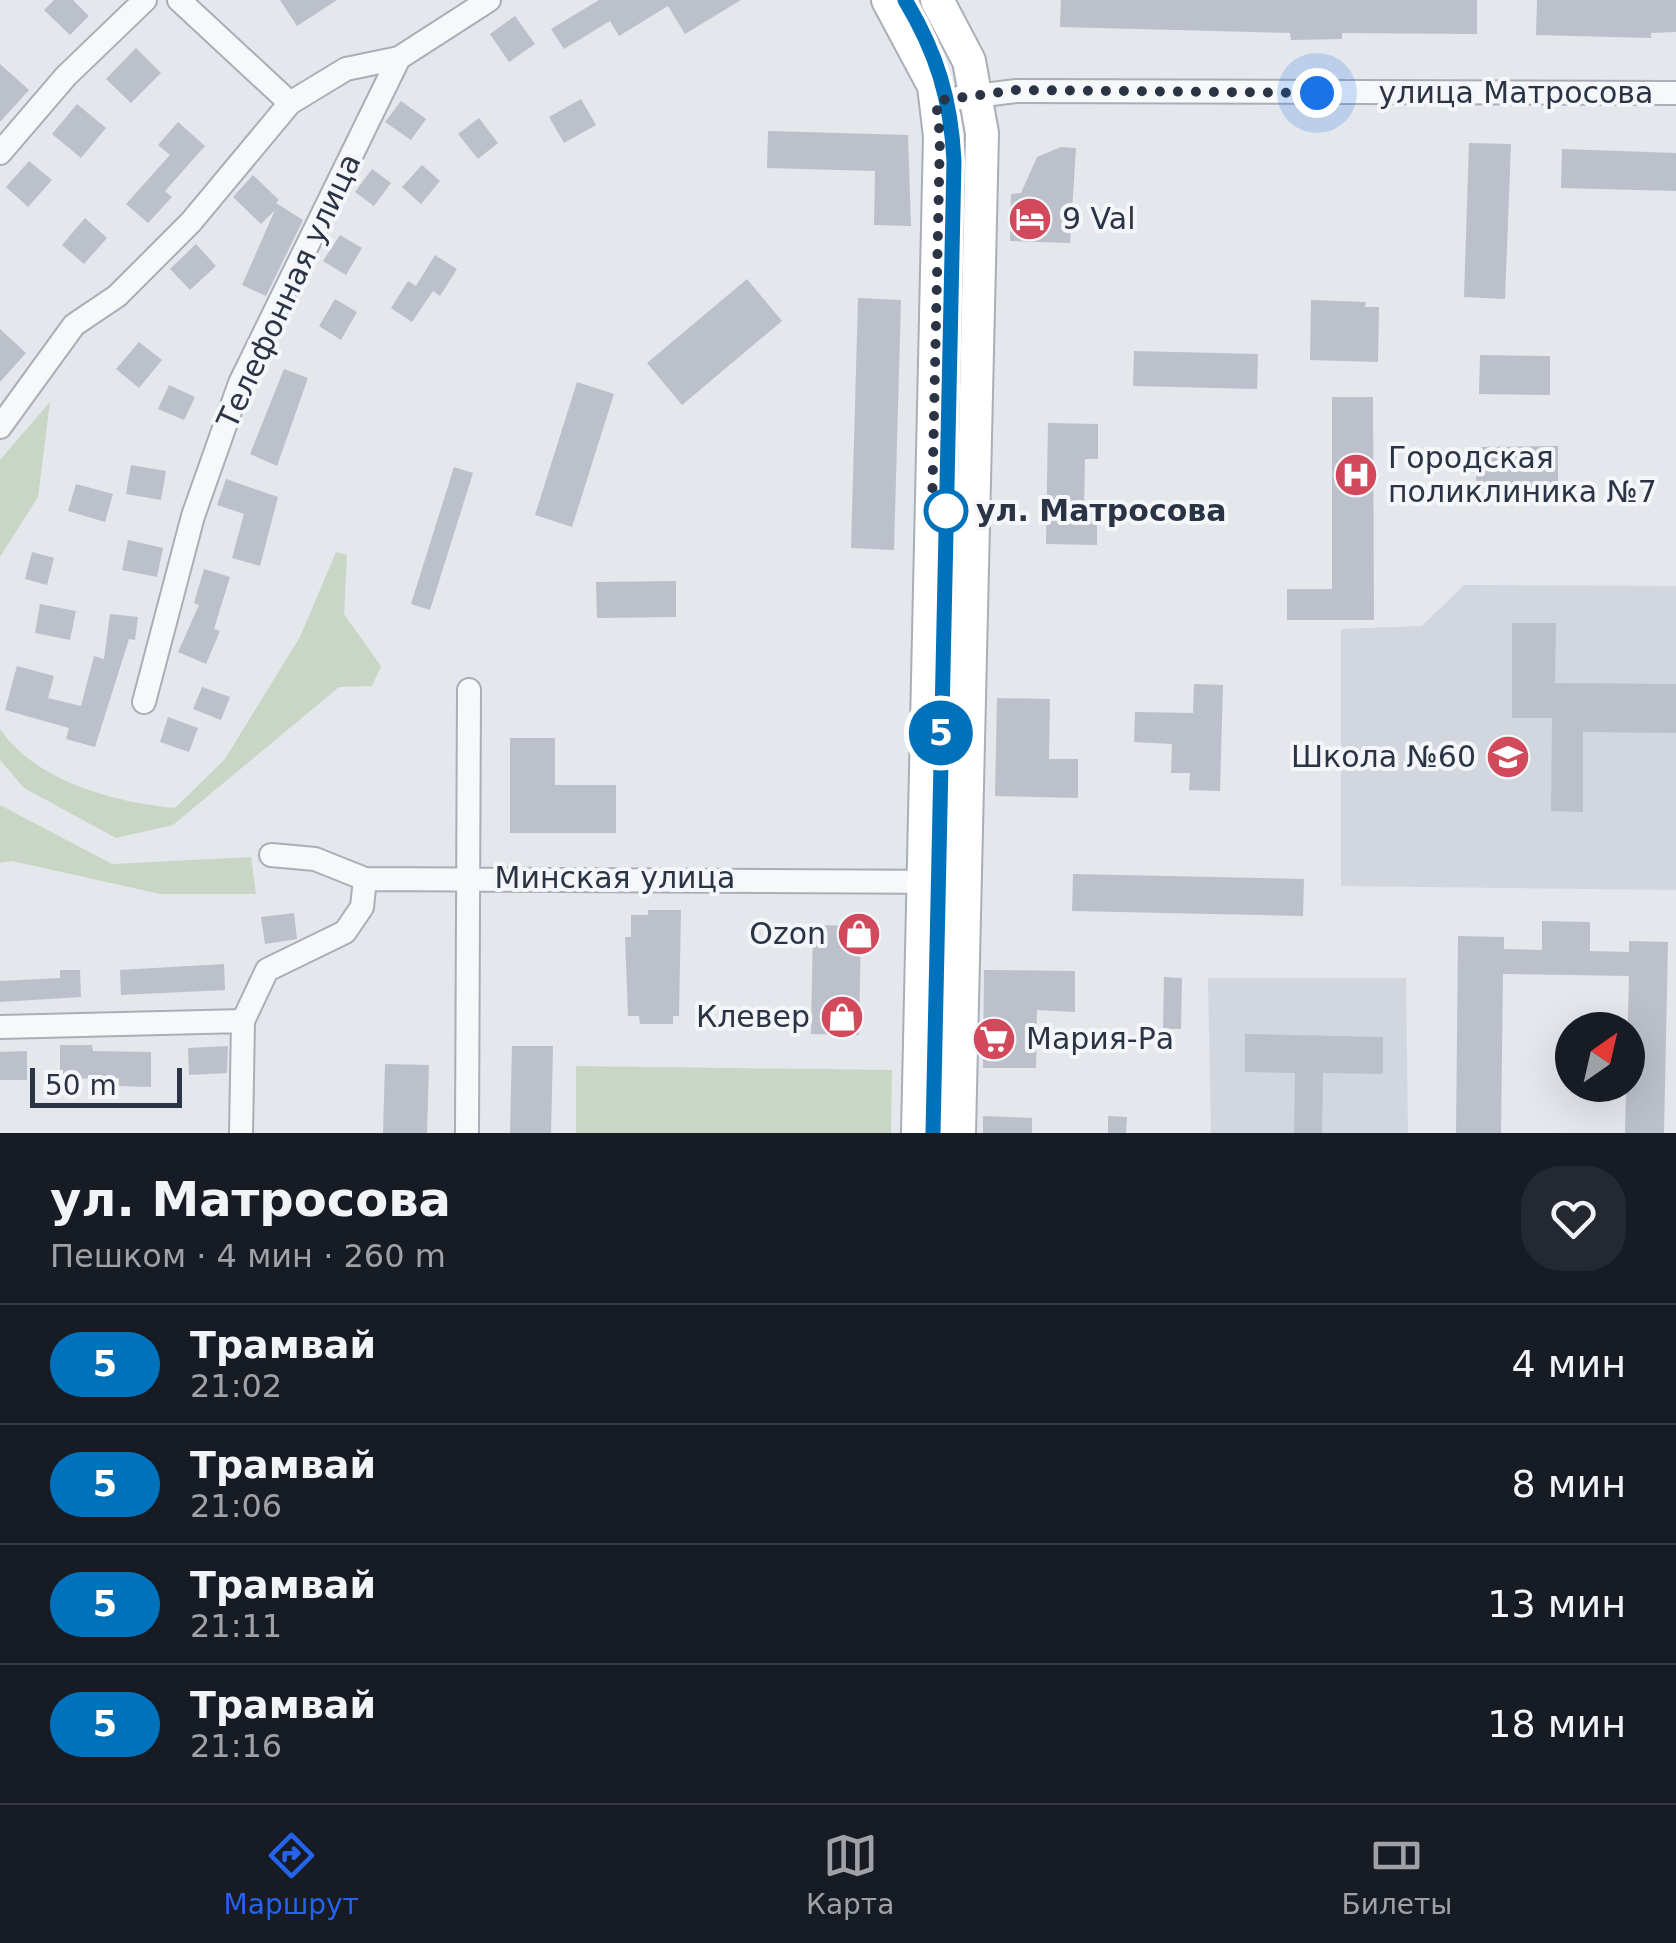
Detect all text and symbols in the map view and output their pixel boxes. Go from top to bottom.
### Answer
your location [1292,68,1342,118]
street label: улица Матросова [1379,75,1653,110]
street label: Телефонная улица [209,148,368,435]
hotel icon: 9 Val [1007,196,1053,242]
place label: 9 Val [1062,201,1136,236]
place label: Городская поликлиника №7 [1388,440,1657,509]
hospital icon: Городская поликлиника №7 [1333,452,1379,498]
marker: ул. Матросова [925,490,967,532]
place label: ул. Матросова [976,493,1227,528]
line badge: 5 [908,700,974,766]
text: 5 [929,713,953,753]
school or university icon: Школа №60 [1485,734,1531,780]
place label: Школа №60 [1291,739,1476,774]
street label: Минская улица [495,860,735,895]
shop icon: Ozon [836,911,882,957]
place label: Ozon [749,916,826,951]
shop icon: Клевер [819,994,865,1040]
place label: Клевер [696,999,810,1034]
north arrow [1555,1012,1645,1102]
map controls [1555,1012,1645,1102]
supermarket icon: Мария-Ра [971,1016,1017,1062]
place label: Мария-Ра [1026,1021,1174,1056]
scale bar [30,1063,182,1108]
text: 50 m [45,1069,117,1102]
button: heart [1521,1166,1626,1271]
text: ул. Матросова [50,1171,451,1227]
text: Пешком · 4 мин · 260 m [50,1237,446,1275]
text: Трамвай [190,1323,376,1367]
text: 4 мин [1512,1342,1626,1386]
text: 5 [93,1344,117,1384]
text: 21:02 [190,1367,282,1405]
text: Трамвай [190,1443,376,1487]
text: 8 мин [1512,1462,1626,1506]
text: 5 [93,1464,117,1504]
text: 21:06 [190,1487,282,1525]
text: Трамвай [190,1563,376,1607]
text: 13 мин [1487,1582,1626,1626]
text: 5 [93,1584,117,1624]
text: 21:11 [190,1607,282,1645]
text: Трамвай [190,1683,376,1727]
text: 18 мин [1487,1702,1626,1746]
text: 5 [93,1704,117,1744]
text: 21:16 [190,1727,282,1765]
tab: Маршрут [224,1828,359,1921]
tab: Карта [806,1828,894,1921]
tab: Билеты [1341,1828,1452,1921]

